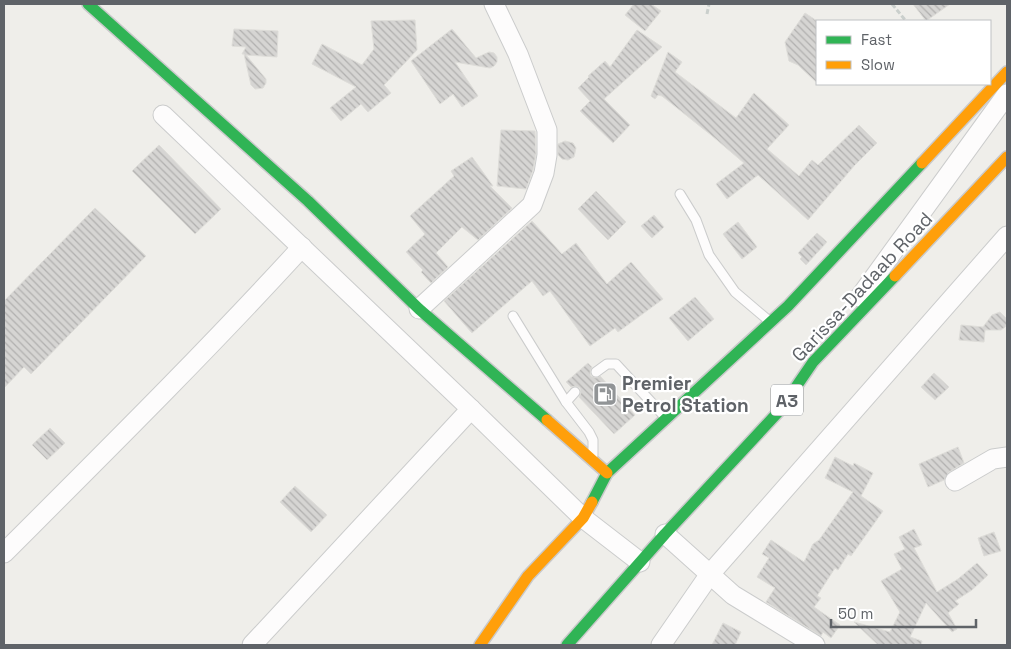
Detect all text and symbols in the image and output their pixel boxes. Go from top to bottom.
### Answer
legend [816,20,991,85]
text: Fast [861,30,892,49]
text: Slow [861,55,895,74]
street label: Garissa-Dadaab Road [786,207,938,367]
place label: Premier Petrol Station [622,371,749,418]
fuel station icon: Premier Petrol Station [592,381,618,407]
road number: A3 [771,384,803,416]
scale bar [831,596,976,628]
text: 50 m [838,604,873,623]

